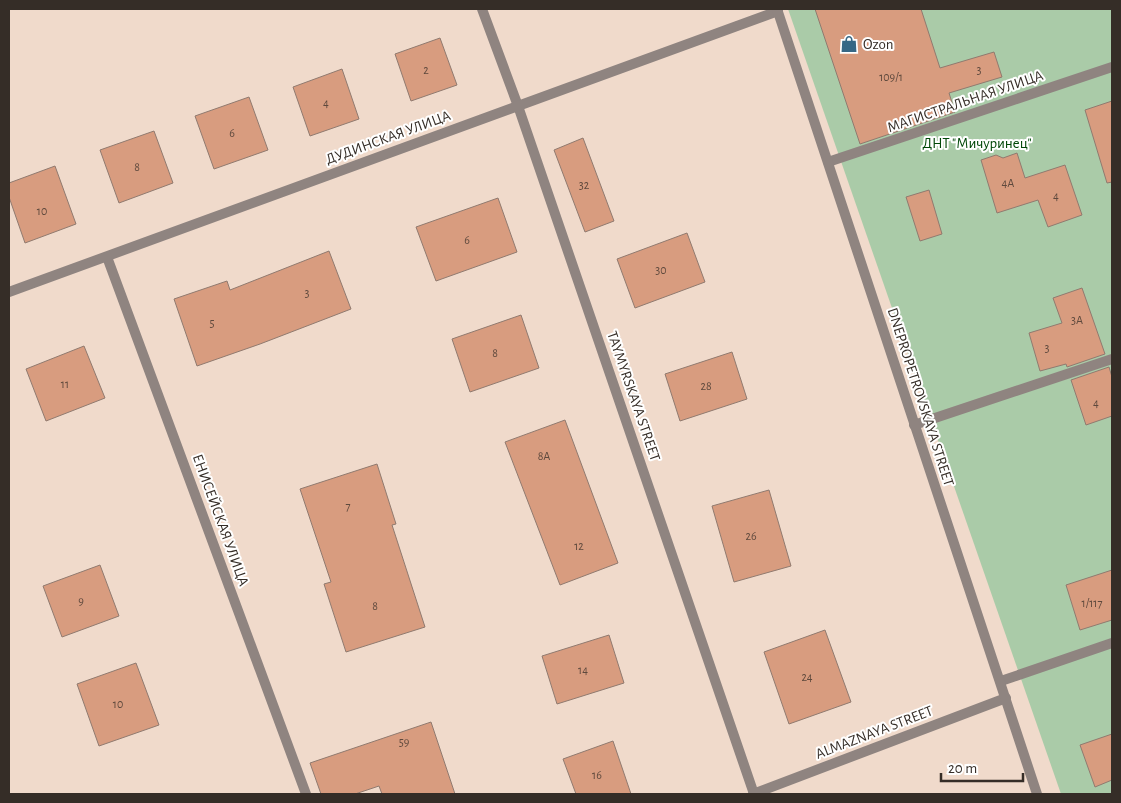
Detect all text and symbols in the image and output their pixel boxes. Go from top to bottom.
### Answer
shop icon: Ozon [839,34,859,54]
place label: Ozon [863,37,893,52]
house number: 2 [423,64,429,76]
house number: 3 [977,64,982,76]
street label: МАГИСТРАЛЬНАЯ УЛИЦА [885,68,1045,135]
house number: 109/1 [879,71,903,83]
house number: 4 [323,97,329,109]
street label: ДУДИНСКАЯ УЛИЦА [324,108,453,167]
house number: 6 [229,127,235,139]
park label: ДНТ "Мичуринец" [922,136,1032,151]
house number: 8 [134,161,140,173]
house number: 4А [1002,177,1014,189]
house number: 32 [579,179,590,191]
house number: 4 [1053,190,1059,202]
house number: 10 [37,205,47,217]
house number: 6 [464,234,470,246]
house number: 30 [655,264,667,276]
house number: 3 [305,287,310,299]
street label: DNEPROPETROVSKAYA STREET [885,306,957,489]
house number: 3А [1071,314,1083,326]
house number: 5 [209,317,215,329]
street label: TAYMYRSKAYA STREET [604,329,663,464]
house number: 3 [1045,342,1050,354]
house number: 8 [492,347,498,359]
house number: 11 [61,378,69,390]
house number: 28 [700,380,712,392]
house number: 4 [1093,397,1099,409]
house number: 8А [538,450,550,462]
street label: ЕНИСЕЙСКАЯ УЛИЦА [190,452,251,588]
house number: 7 [345,500,351,512]
house number: 26 [745,530,757,542]
house number: 12 [574,540,584,552]
house number: 9 [78,595,84,607]
house number: 1/117 [1082,597,1102,609]
house number: 8 [372,600,378,612]
house number: 14 [578,664,588,676]
house number: 24 [801,671,813,683]
house number: 10 [113,698,123,710]
street label: ALMAZNAYA STREET [814,703,935,762]
house number: 59 [399,736,410,748]
scale bar [941,750,1024,782]
text: 20 m [948,761,977,776]
house number: 16 [592,769,602,781]

